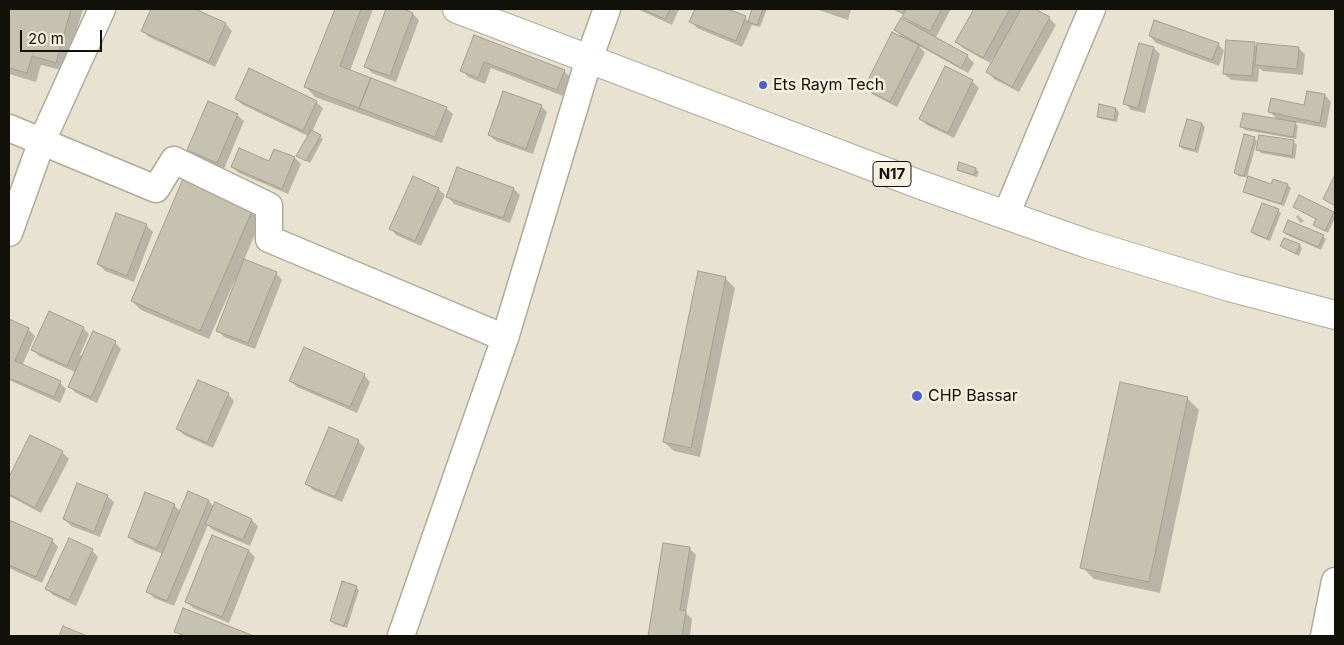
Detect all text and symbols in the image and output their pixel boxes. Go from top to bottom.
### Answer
scale bar [22,20,105,52]
text: 20 m [28,29,64,48]
place label: Ets Raym Tech [773,75,884,95]
marker: Ets Raym Tech [757,79,769,91]
road number: N17 [873,162,911,186]
place label: CHP Bassar [928,386,1018,406]
marker: CHP Bassar [910,389,924,403]

